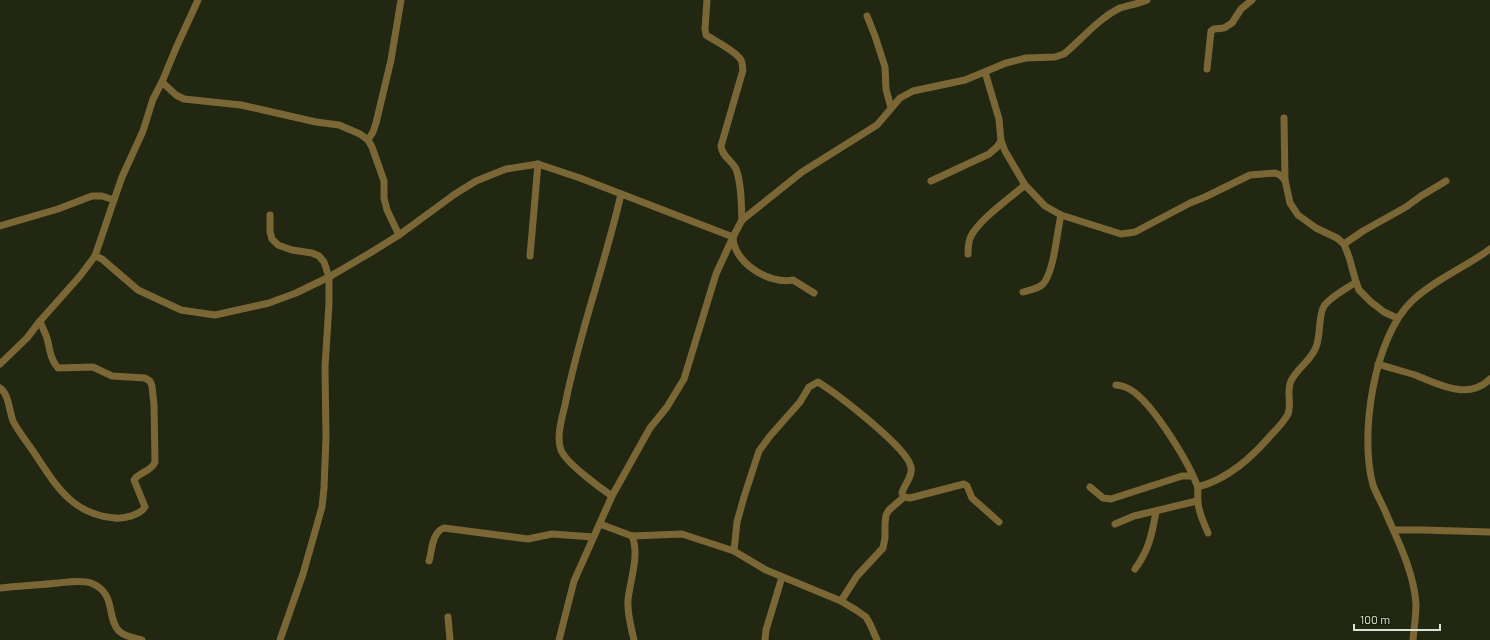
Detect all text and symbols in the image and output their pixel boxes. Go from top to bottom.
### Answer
scale bar [1354,606,1440,632]
text: 100 m [1360,612,1390,626]

